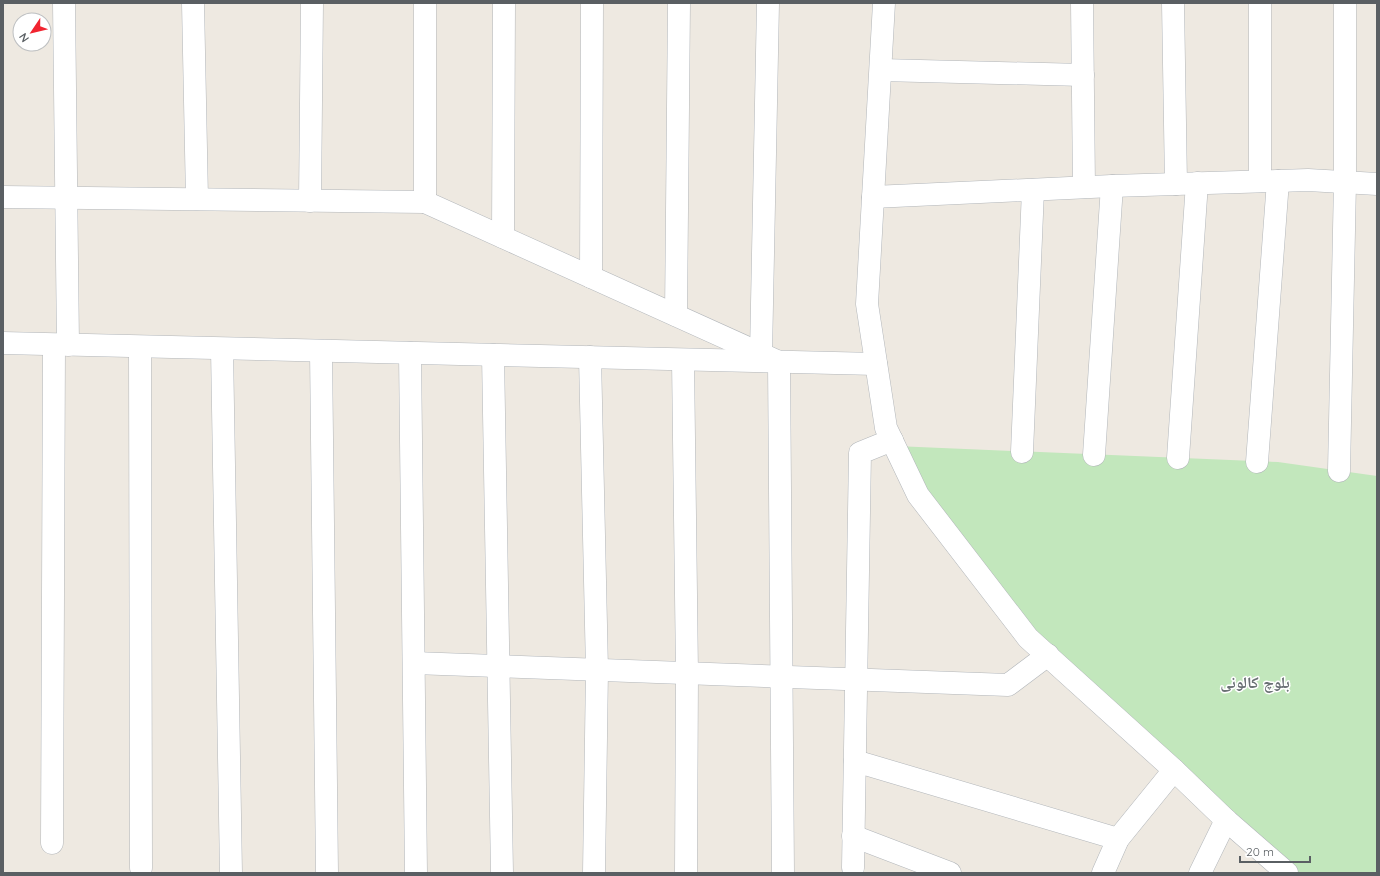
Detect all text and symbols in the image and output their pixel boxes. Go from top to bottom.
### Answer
north arrow [12,12,52,52]
text: N [16,30,32,45]
district label: بلوچ کالونی [1220,672,1290,693]
scale bar [1240,838,1310,864]
text: 20 m [1246,844,1274,859]

